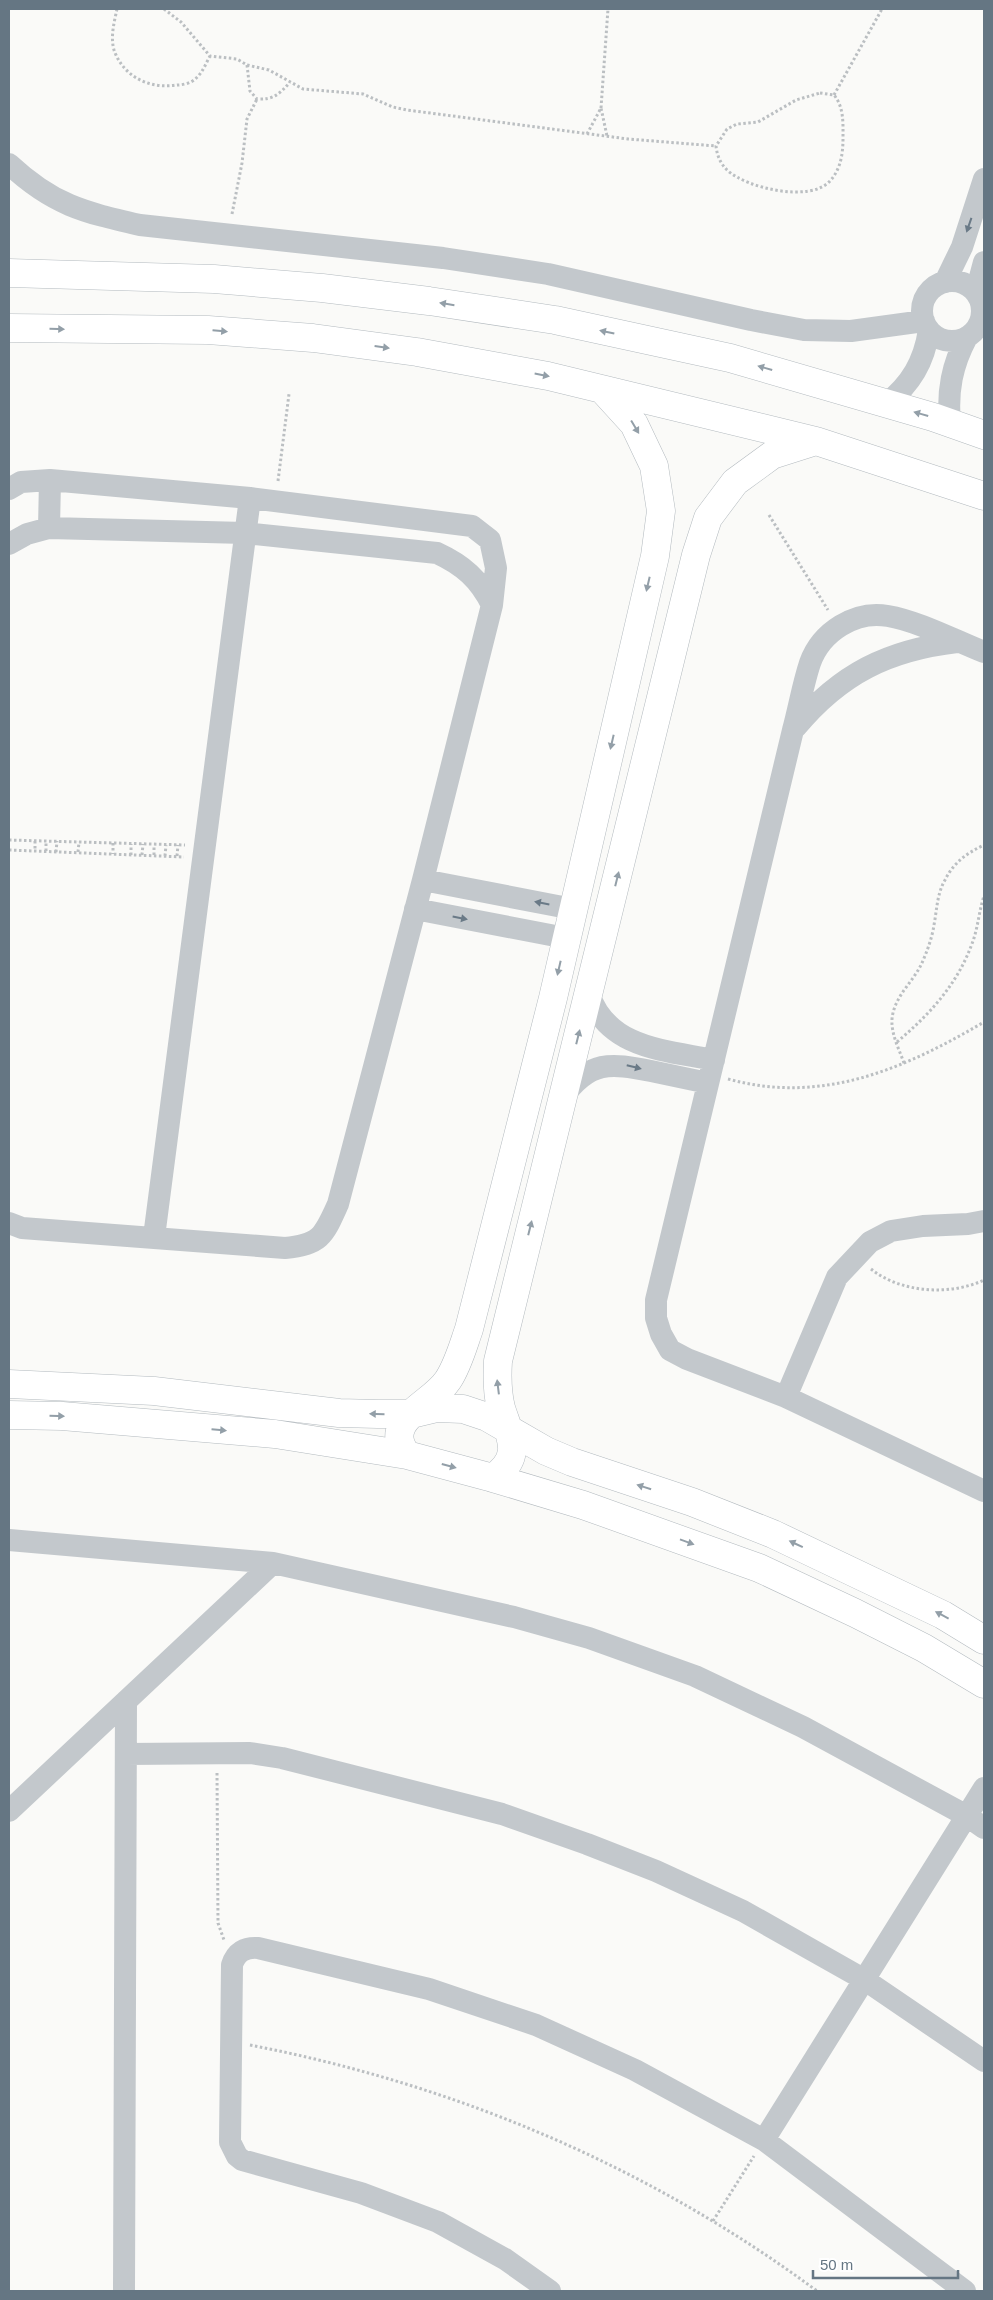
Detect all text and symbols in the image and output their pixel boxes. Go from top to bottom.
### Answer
one-way arrow [965,218,973,233]
one-way arrow [439,299,455,307]
one-way arrow [50,325,66,333]
one-way arrow [212,327,228,335]
one-way arrow [599,327,615,335]
one-way arrow [374,344,390,352]
one-way arrow [758,364,773,372]
one-way arrow [534,371,549,379]
one-way arrow [914,410,929,418]
one-way arrow [630,421,639,434]
one-way arrow [644,576,652,591]
one-way arrow [608,734,616,750]
one-way arrow [613,871,621,886]
one-way arrow [535,899,550,907]
one-way arrow [453,914,469,922]
one-way arrow [555,961,563,976]
one-way arrow [574,1029,582,1044]
one-way arrow [627,1063,642,1071]
one-way arrow [526,1221,534,1236]
one-way arrow [494,1378,502,1394]
one-way arrow [368,1410,384,1418]
one-way arrow [50,1412,66,1420]
one-way arrow [212,1426,228,1434]
one-way arrow [441,1462,456,1470]
one-way arrow [636,1482,651,1490]
one-way arrow [679,1539,694,1546]
one-way arrow [789,1540,803,1548]
one-way arrow [935,1611,950,1619]
scale bar [813,2248,958,2280]
text: 50 m [820,2256,853,2273]

